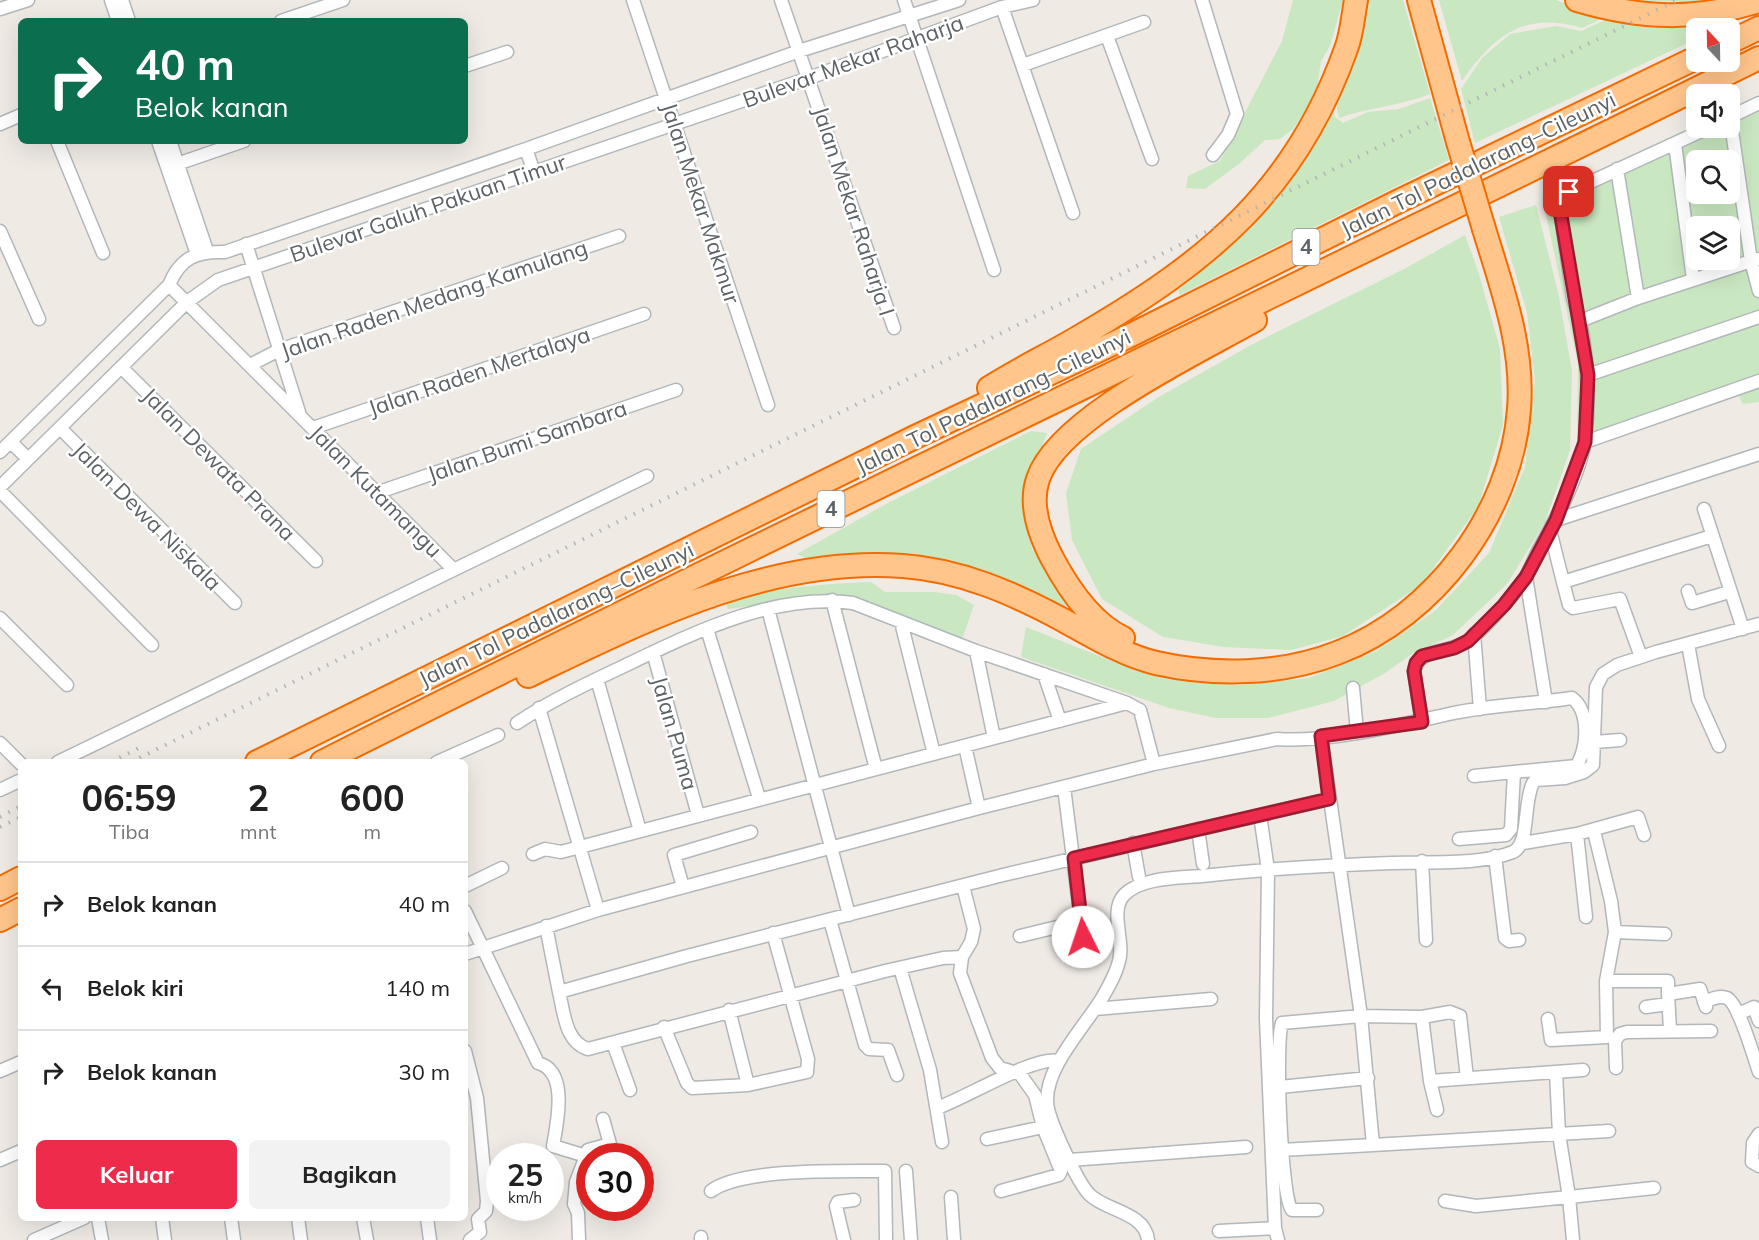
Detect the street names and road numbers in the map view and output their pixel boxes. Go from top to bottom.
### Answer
street label: Bulevar Mekar Raharja [739,8,967,114]
street label: Jalan Tol Padalarang–Cileunyi [1336,85,1620,243]
street label: Jalan Mekar Makmur [655,99,747,307]
street label: Jalan Mekar Raharja I [807,103,901,319]
street label: Bulevar Galuh Pakuan Timur [286,147,570,268]
road number: 4 [1292,229,1320,265]
street label: Jalan Raden Medang Kamulang [277,233,591,365]
street label: Jalan Raden Mertalaya [364,320,594,422]
street label: Jalan Tol Padalarang–Cileunyi [851,322,1135,480]
street label: Jalan Dewata Prana [136,381,302,547]
street label: Jalan Bumi Sambara [424,394,630,488]
street label: Jalan Kutamangu [304,419,448,563]
street label: Jalan Dewa Niskala [67,436,227,596]
road number: 4 [818,491,844,527]
street label: Jalan Tol Padalarang–Cileunyi [414,535,698,693]
street label: Jalan Puma [645,673,705,793]

